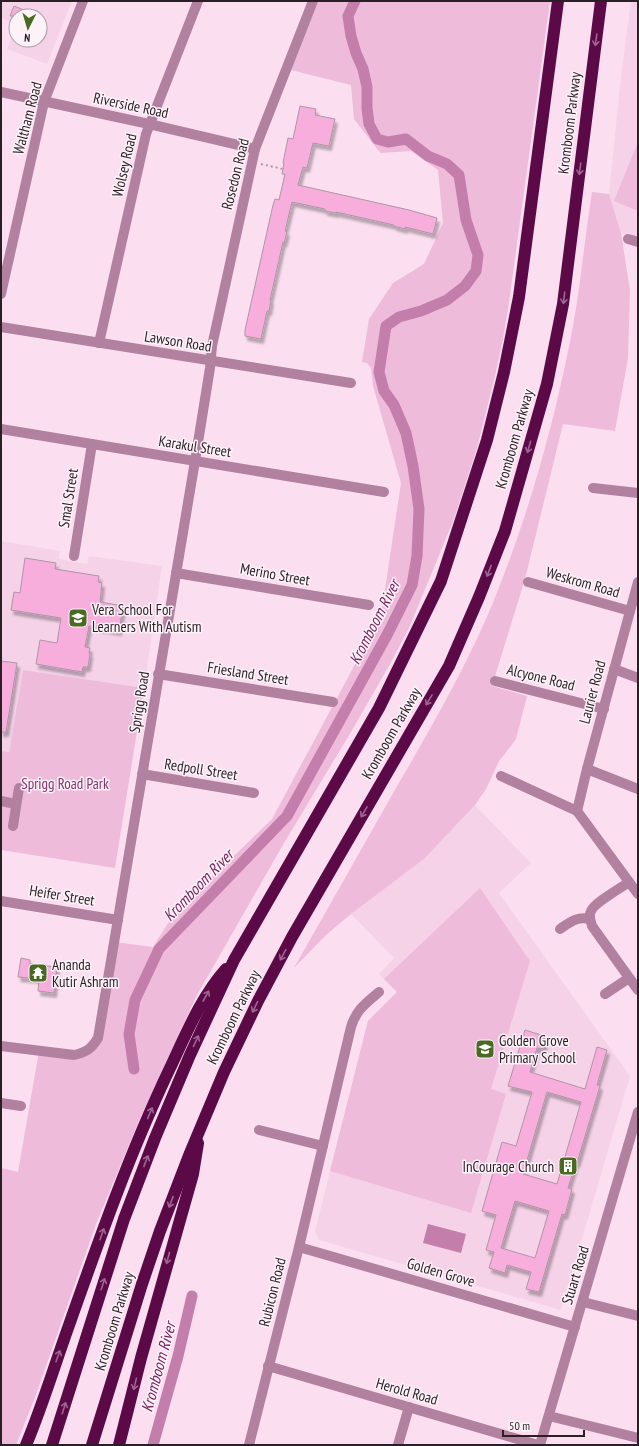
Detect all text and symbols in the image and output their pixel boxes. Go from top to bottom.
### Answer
north arrow [8,8,48,48]
text: N [24,31,31,45]
one-way arrow [592,33,600,46]
street label: Kromboom Parkway [553,71,585,175]
street label: Waltham Road [8,80,46,156]
street label: Riverside Road [92,88,170,122]
street label: Wolsey Road [107,131,141,199]
street label: Rosedon Road [217,136,253,212]
one-way arrow [576,162,584,175]
one-way arrow [560,291,568,304]
street label: Lawson Road [143,326,213,356]
street label: Kromboom Parkway [491,387,537,491]
street label: Karakul Street [157,431,233,461]
one-way arrow [525,440,532,453]
street label: Smal Street [54,467,82,529]
street label: Merino Street [239,559,311,589]
street label: Weskrom Road [544,562,622,602]
one-way arrow [485,564,493,576]
water label: Kromboom River [344,574,405,668]
place label: Vera School For Learners With Autism [91,600,201,636]
school or university icon: Vera School For Learners With Autism [67,607,89,629]
street label: Friesland Street [206,657,290,689]
street label: Laurier Road [574,658,610,726]
street label: Alcyone Road [505,659,577,695]
street label: Sprigg Road [125,670,153,734]
street label: Kromboom Parkway [357,684,425,782]
one-way arrow [424,694,432,706]
street label: Redpoll Street [163,754,239,784]
park label: Sprigg Road Park [21,774,109,793]
one-way arrow [359,806,367,818]
water label: Kromboom River [159,843,239,925]
street label: Heifer Street [28,880,96,910]
one-way arrow [278,949,286,961]
place label: Ananda Kutir Ashram [52,955,119,991]
temple icon: Ananda Kutir Ashram [27,962,49,984]
street label: Kromboom Parkway [202,966,264,1067]
one-way arrow [203,990,211,1002]
one-way arrow [251,1001,258,1013]
place label: Golden Grove Primary School [499,1031,576,1067]
one-way arrow [193,1036,201,1048]
school or university icon: Golden Grove Primary School [474,1038,496,1060]
one-way arrow [147,1107,154,1119]
building icon: InCourage Church [557,1155,579,1177]
one-way arrow [142,1156,150,1168]
place label: InCourage Church [462,1157,554,1176]
one-way arrow [166,1195,174,1207]
one-way arrow [99,1228,107,1240]
street label: Stuart Road [557,1243,593,1307]
one-way arrow [164,1252,172,1265]
street label: Golden Grove [405,1253,477,1291]
street label: Rubicon Road [254,1256,290,1328]
street label: Kromboom Parkway [90,1269,138,1373]
one-way arrow [100,1277,107,1290]
water label: Kromboom River [136,1317,180,1414]
one-way arrow [55,1350,63,1362]
street label: Herold Road [374,1373,440,1409]
one-way arrow [131,1377,138,1390]
one-way arrow [61,1401,68,1414]
scale bar [503,1412,584,1438]
text: 50 m [509,1418,530,1433]

